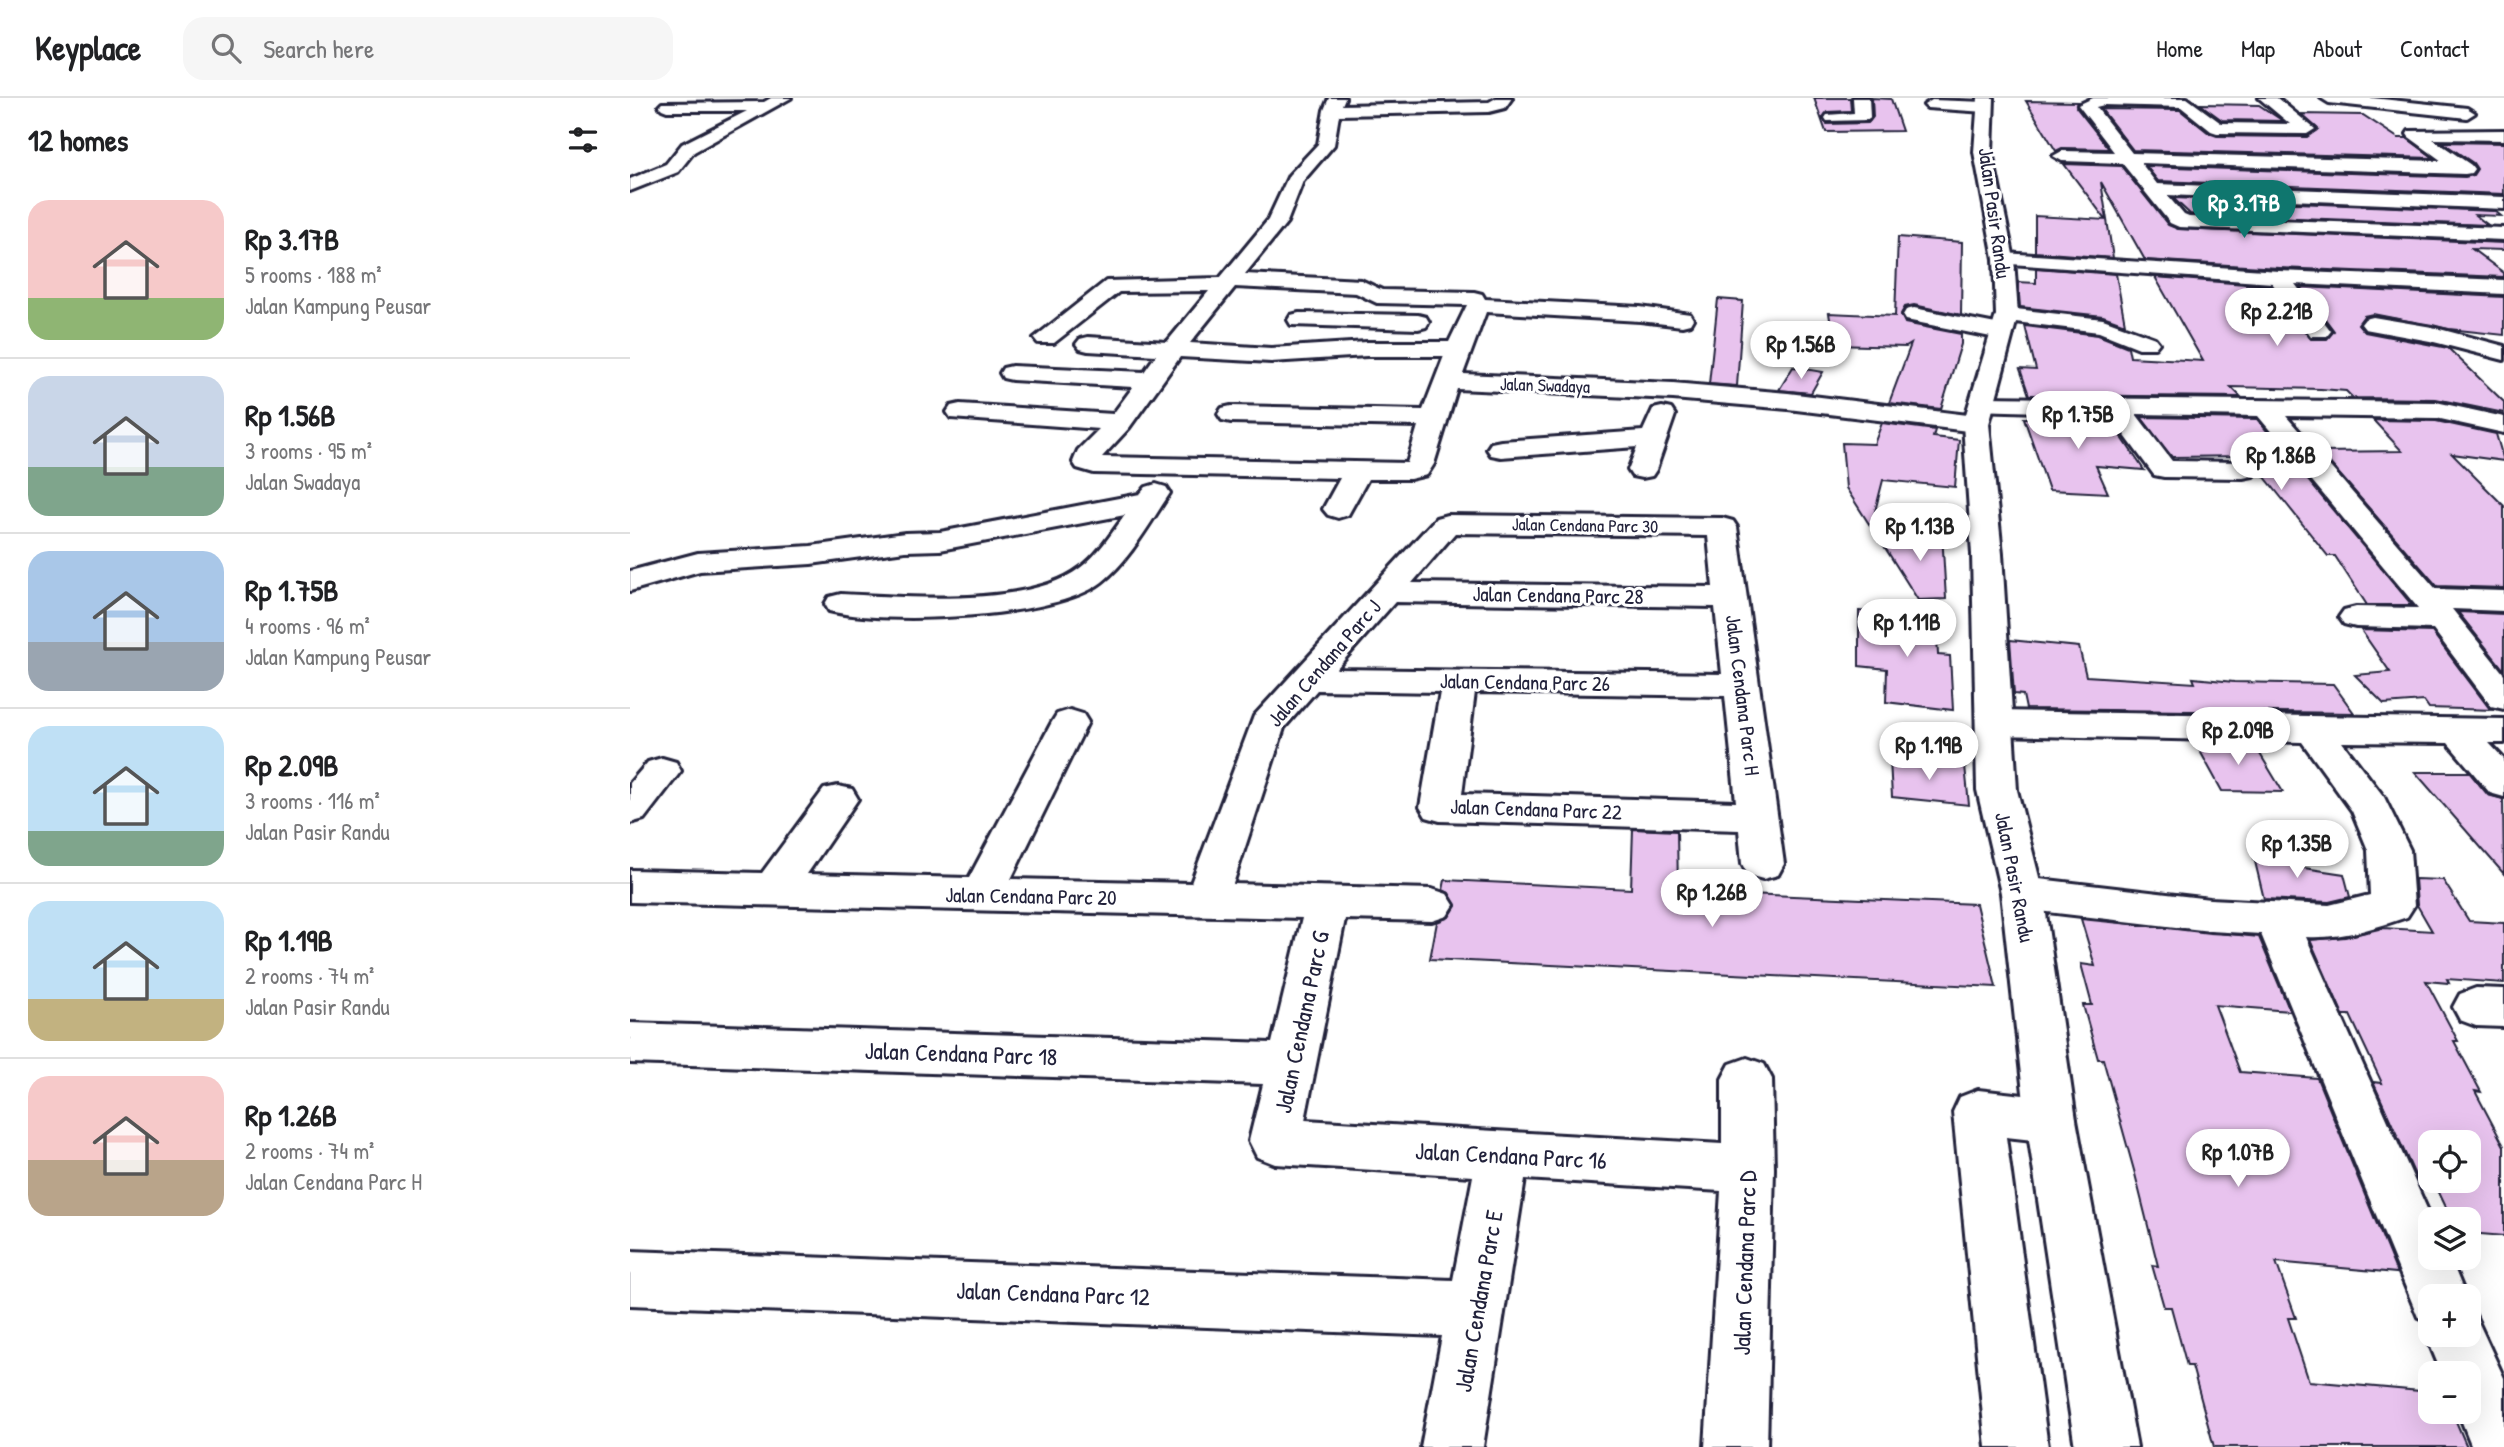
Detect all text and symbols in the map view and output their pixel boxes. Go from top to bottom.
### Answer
search box [183,17,673,80]
text: Keyplace [35,26,141,70]
icon: search [207,29,245,67]
text: Search here [263,31,374,66]
text: Home [2156,32,2203,64]
text: Map [2241,32,2275,64]
text: About [2313,32,2362,64]
text: Contact [2400,32,2469,64]
text: 12 homes [28,120,128,160]
icon: filters [564,121,602,159]
street label: Jalan Pasir Randu [1971,146,2019,281]
pin: Rp 3.17B [2172,180,2316,240]
text: Rp 3.17B [2208,187,2280,218]
text: Rp 3.17B [245,219,339,259]
icon: home [84,228,168,312]
text: 5 rooms · 188 m² [245,259,382,290]
pin: Rp 2.21B [2205,288,2349,348]
text: Jalan Kampung Peusar [245,290,431,321]
text: Rp 2.21B [2241,295,2313,326]
pin: Rp 1.56B [1729,322,1873,381]
text: Rp 1.56B [1766,328,1836,359]
street label: Jalan Swadaya [1499,371,1591,399]
pin: Rp 1.75B [2006,392,2150,451]
text: Rp 1.56B [245,395,336,435]
text: Rp 1.75B [2042,398,2114,429]
icon: home [84,404,168,488]
pin: Rp 1.86B [2209,432,2353,492]
text: 3 rooms · 95 m² [245,435,372,466]
text: Rp 1.86B [2246,439,2316,470]
text: Jalan Swadaya [245,466,360,497]
pin: Rp 1.13B [1848,504,1992,563]
text: Rp 1.13B [1885,510,1955,541]
street label: Jalan Cendana Parc 30 [1512,511,1658,539]
text: Rp 1.75B [245,570,338,610]
icon: home [84,579,168,663]
street label: Jalan Cendana Parc 28 [1472,579,1644,611]
street label: Jalan Cendana Parc J [1261,593,1387,733]
pin: Rp 1.11B [1835,600,1979,659]
text: Rp 1.11B [1873,606,1941,637]
text: 4 rooms · 96 m² [245,610,370,641]
street label: Jalan Cendana Parc H [1719,613,1767,777]
text: Jalan Kampung Peusar [245,641,431,672]
street label: Jalan Cendana Parc 26 [1440,666,1610,698]
pin: Rp 2.09B [2166,708,2310,767]
text: Rp 2.09B [2202,714,2274,745]
pin: Rp 1.19B [1857,722,2001,782]
text: Rp 1.19B [1895,729,1963,760]
text: Rp 2.09B [245,745,338,785]
icon: home [84,754,168,838]
text: 3 rooms · 116 m² [245,785,380,816]
street label: Jalan Cendana Parc 22 [1450,792,1622,826]
street label: Jalan Pasir Randu [1988,809,2042,945]
text: Jalan Pasir Randu [245,816,390,847]
pin: Rp 1.35B [2225,820,2369,880]
text: Rp 1.35B [2262,827,2332,858]
pin: Rp 1.26B [1640,870,1784,929]
text: Rp 1.26B [1677,876,1747,907]
street label: Jalan Cendana Parc 20 [945,880,1117,912]
text: Rp 1.19B [245,920,333,960]
street label: Jalan Cendana Parc G [1266,928,1336,1116]
icon: home [84,929,168,1013]
text: 2 rooms · 74 m² [245,960,374,991]
text: Jalan Pasir Randu [245,991,390,1022]
street label: Jalan Cendana Parc 18 [864,1034,1058,1072]
text: Rp 1.26B [245,1095,337,1135]
icon: home [84,1104,168,1188]
pin: Rp 1.07B [2166,1130,2310,1189]
map controls [2418,1130,2481,1424]
button: locate [2418,1130,2481,1193]
street label: Jalan Cendana Parc 16 [1414,1134,1608,1176]
text: 2 rooms · 74 m² [245,1135,374,1166]
text: Rp 1.07B [2202,1136,2274,1167]
text: Jalan Cendana Parc H [245,1166,422,1197]
street label: Jalan Cendana Parc D [1725,1169,1763,1356]
street label: Jalan Cendana Parc E [1446,1207,1510,1394]
button: layers [2418,1207,2481,1270]
street label: Jalan Cendana Parc 12 [956,1274,1150,1312]
button: + [2418,1284,2481,1347]
button: − [2418,1361,2481,1424]

